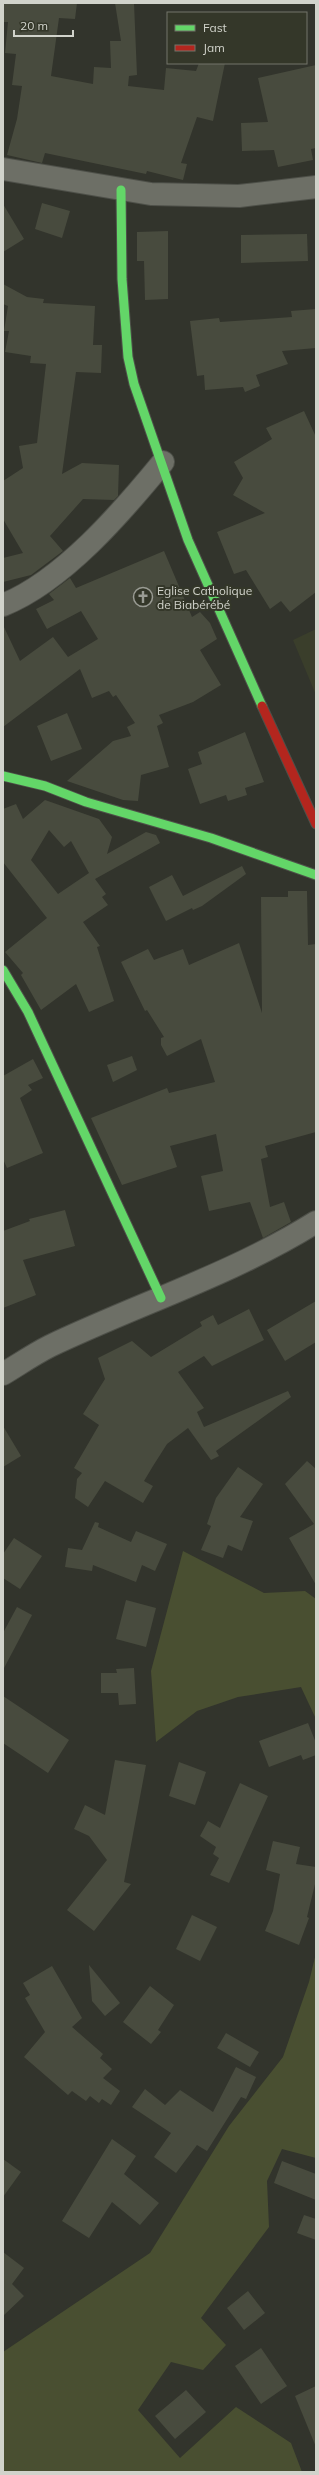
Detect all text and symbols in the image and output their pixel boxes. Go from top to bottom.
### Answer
scale bar [14,12,73,38]
legend [167,12,307,64]
text: 20 m [20,18,48,33]
text: Fast [203,20,227,35]
text: Jam [203,40,225,55]
place label: Eglise Catholique de Biabérébé [157,583,252,612]
church icon: Eglise Catholique de Biabérébé [132,586,154,608]

